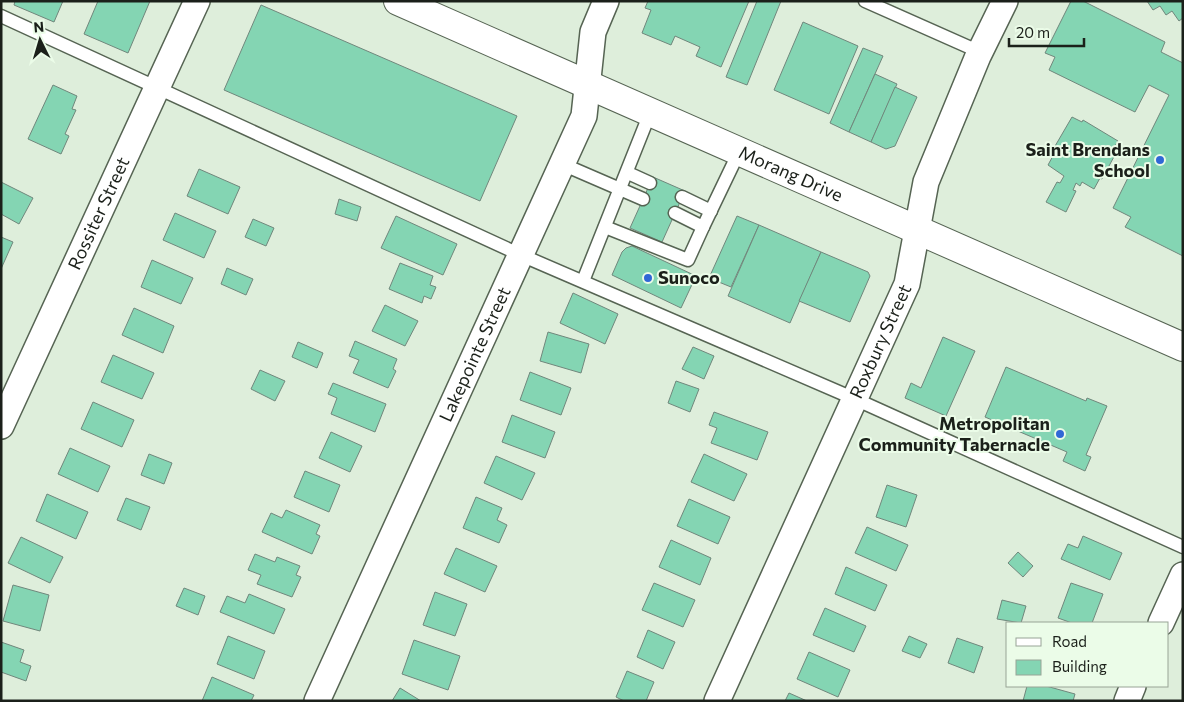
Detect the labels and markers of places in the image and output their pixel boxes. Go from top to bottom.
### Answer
place label: Saint Brendans School [1025,138,1150,181]
marker: Saint Brendans School [1154,154,1166,166]
place label: Sunoco [658,266,720,288]
marker: Sunoco [642,272,654,284]
place label: Metropolitan Community Tabernacle [858,412,1050,455]
marker: Metropolitan Community Tabernacle [1054,428,1066,440]

